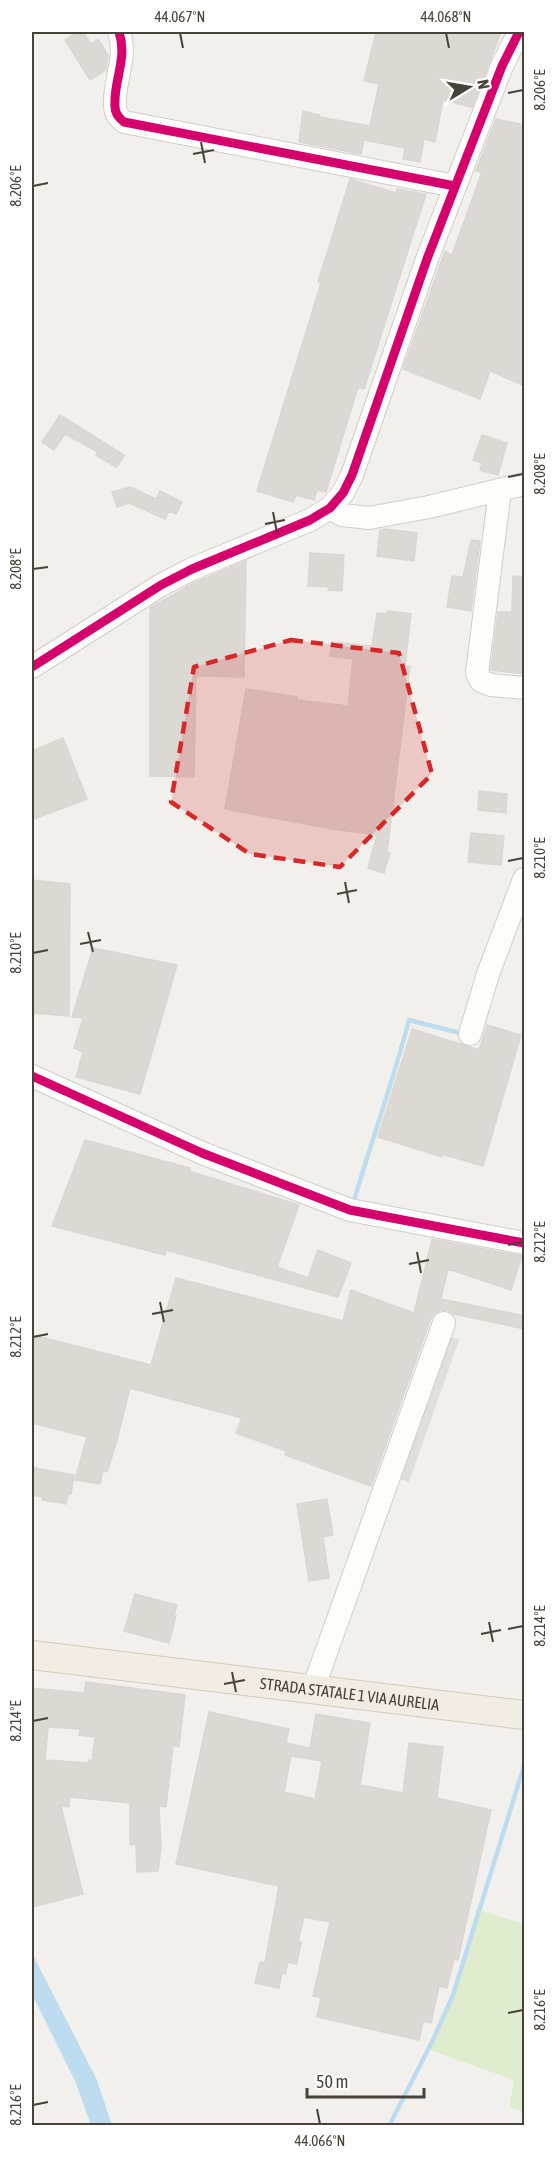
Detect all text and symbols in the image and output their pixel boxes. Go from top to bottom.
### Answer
text: 44.067°N [155,8,205,25]
text: 44.068°N [421,8,471,25]
north arrow [439,57,499,117]
text: 8.206°E [531,69,548,111]
text: N [474,78,493,90]
text: 8.206°E [7,165,24,207]
text: 8.208°E [531,453,548,495]
text: 8.208°E [7,548,24,590]
text: 8.210°E [531,837,548,879]
text: 8.210°E [7,932,24,974]
text: 8.212°E [531,1221,548,1263]
text: 8.212°E [7,1316,24,1358]
text: 8.214°E [531,1605,548,1647]
street label: STRADA STATALE 1 VIA AURELIA [259,1674,440,1714]
text: 8.214°E [7,1700,24,1742]
text: 8.216°E [531,1989,548,2031]
scale bar [307,2061,424,2099]
text: 50 m [316,2071,348,2092]
text: 8.216°E [7,2084,24,2126]
text: 44.066°N [295,2132,345,2149]

